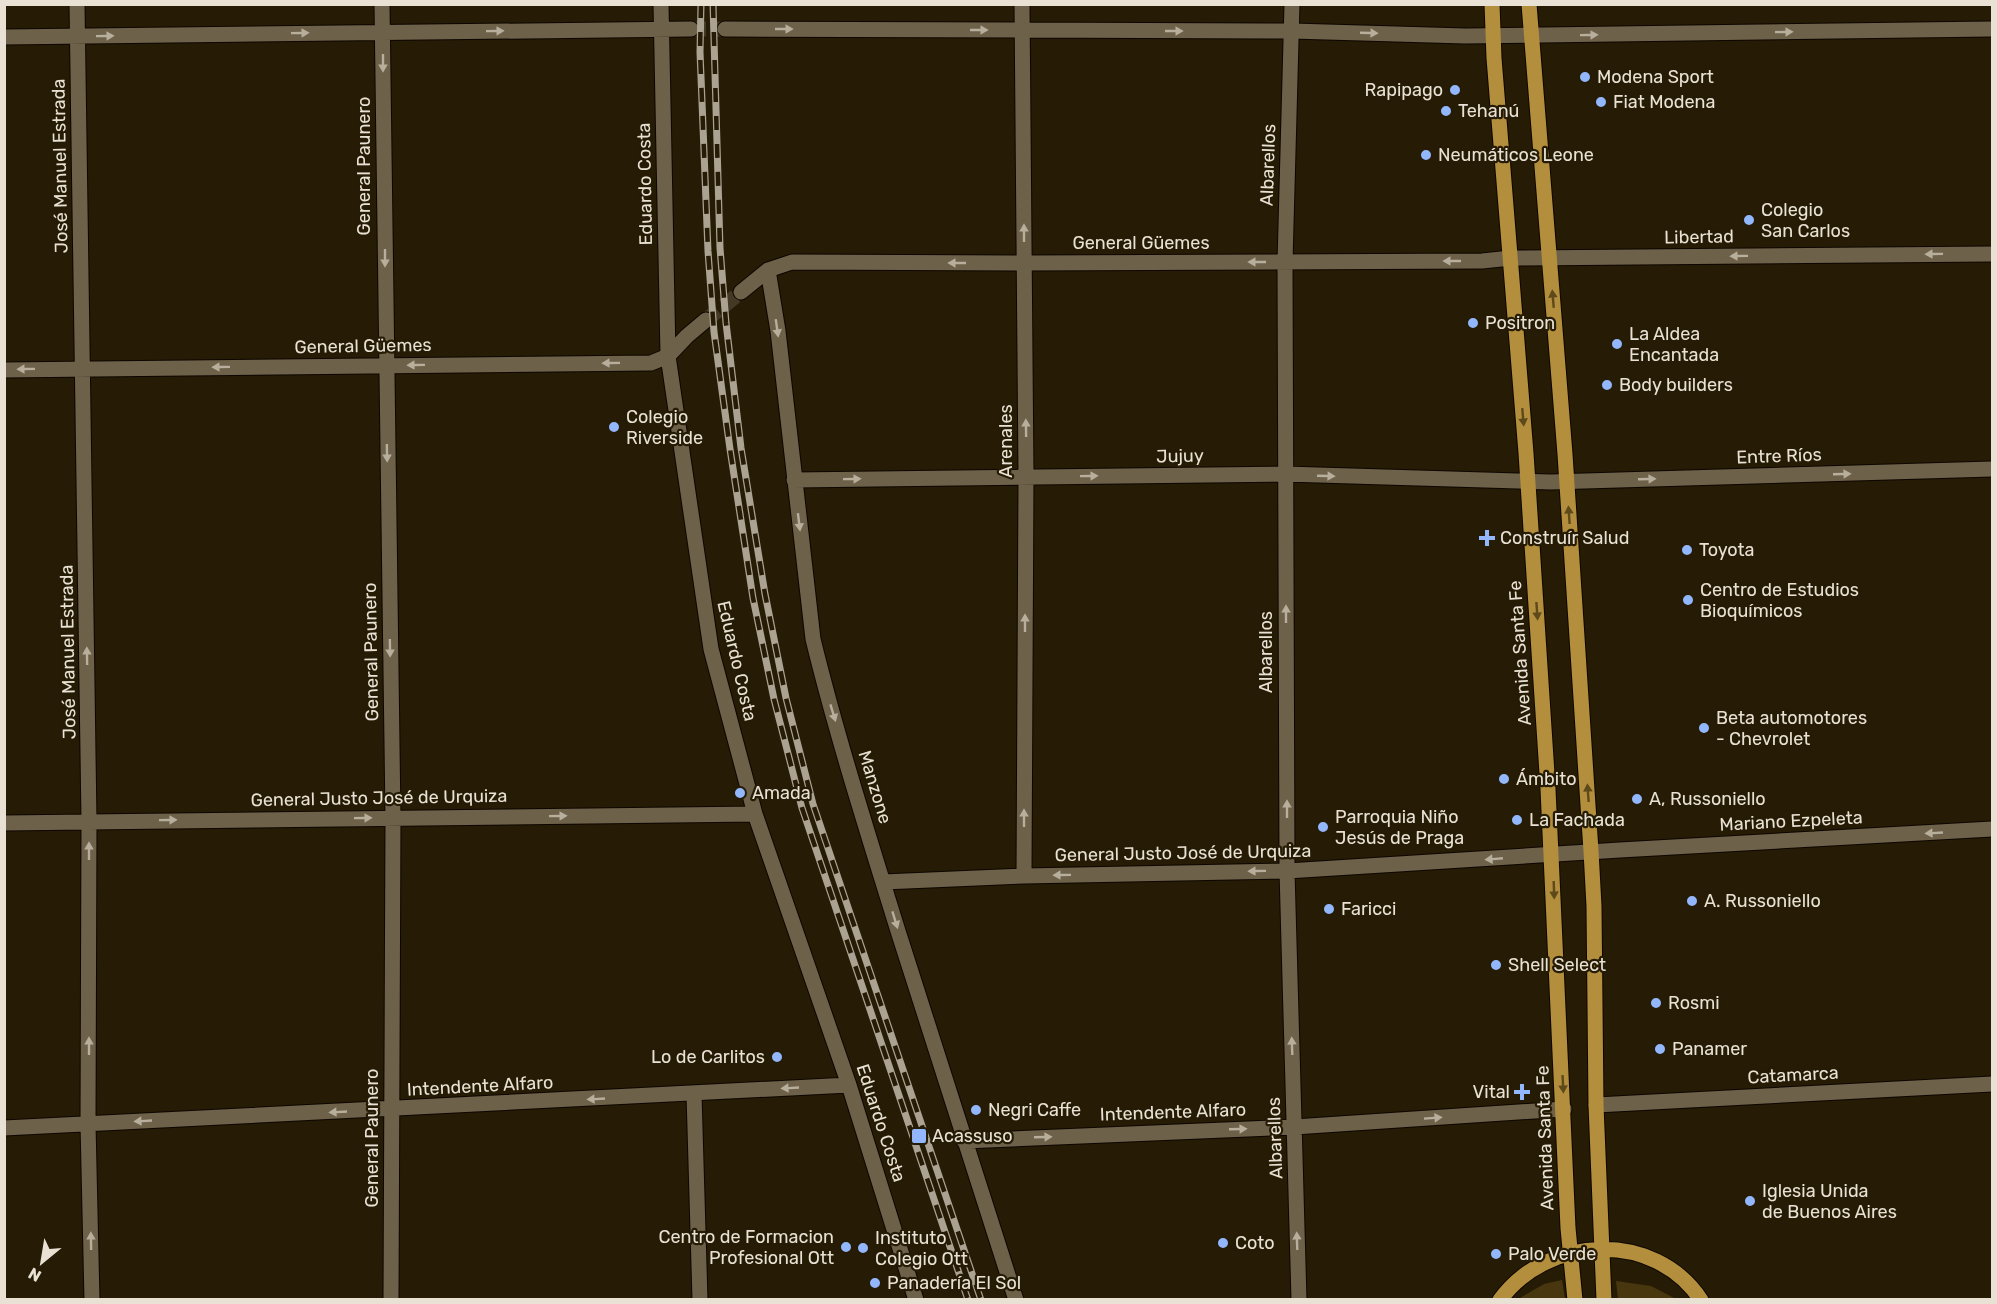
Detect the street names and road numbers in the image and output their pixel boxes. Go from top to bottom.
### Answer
street label: José Manuel Estrada [47,79,73,253]
street label: General Paunero [353,97,375,235]
street label: Eduardo Costa [633,122,657,246]
street label: Albarellos [1256,124,1280,206]
street label: Libertad [1664,225,1734,249]
street label: General Güemes [1072,232,1210,254]
street label: General Güemes [294,334,432,358]
street label: Arenales [995,404,1017,478]
street label: Entre Ríos [1736,444,1822,468]
street label: Jujuy [1156,445,1204,467]
street label: José Manuel Estrada [55,565,81,739]
street label: Avenida Santa Fe [1504,580,1536,726]
street label: General Paunero [359,582,383,722]
street label: Eduardo Costa [712,599,762,723]
street label: Albarellos [1255,611,1277,693]
street label: Manzone [853,748,897,826]
street label: General Justo José de Urquiza [250,785,508,811]
street label: Mariano Ezpeleta [1719,806,1863,836]
street label: General Justo José de Urquiza [1054,840,1312,866]
street label: Eduardo Costa [852,1061,910,1185]
street label: Catamarca [1747,1062,1839,1088]
street label: Avenida Santa Fe [1531,1065,1559,1211]
street label: General Paunero [361,1069,383,1207]
street label: Intendente Alfaro [406,1071,554,1101]
street label: Albarellos [1263,1097,1287,1179]
street label: Intendente Alfaro [1099,1098,1247,1126]

